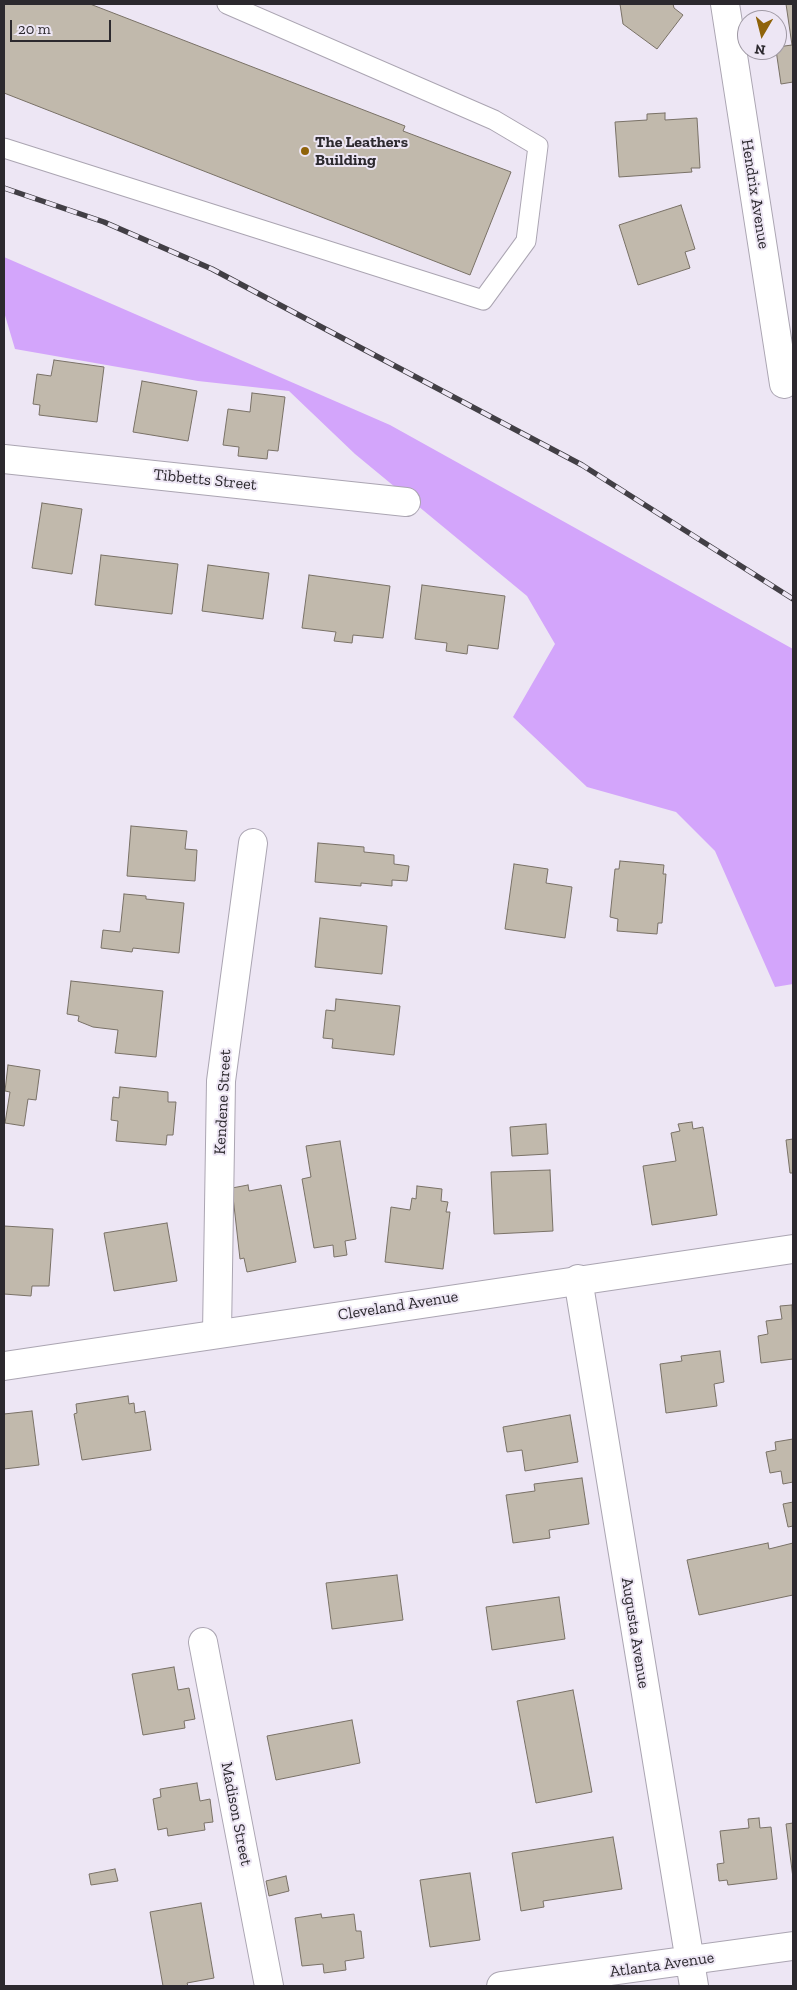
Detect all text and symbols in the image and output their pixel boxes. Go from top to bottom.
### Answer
scale bar [12,10,114,42]
north arrow [737,10,787,60]
text: 20 m [18,20,51,38]
text: N [754,40,766,59]
place label: The Leathers Building [315,132,408,170]
street label: Hendrix Avenue [737,138,773,250]
marker: The Leathers Building [299,145,311,157]
street label: Tibbetts Street [152,465,258,495]
street label: Kendene Street [211,1049,235,1155]
street label: Cleveland Avenue [337,1287,459,1325]
street label: Augusta Avenue [617,1576,653,1690]
street label: Madison Street [217,1761,255,1867]
street label: Atlanta Avenue [609,1948,715,1982]

